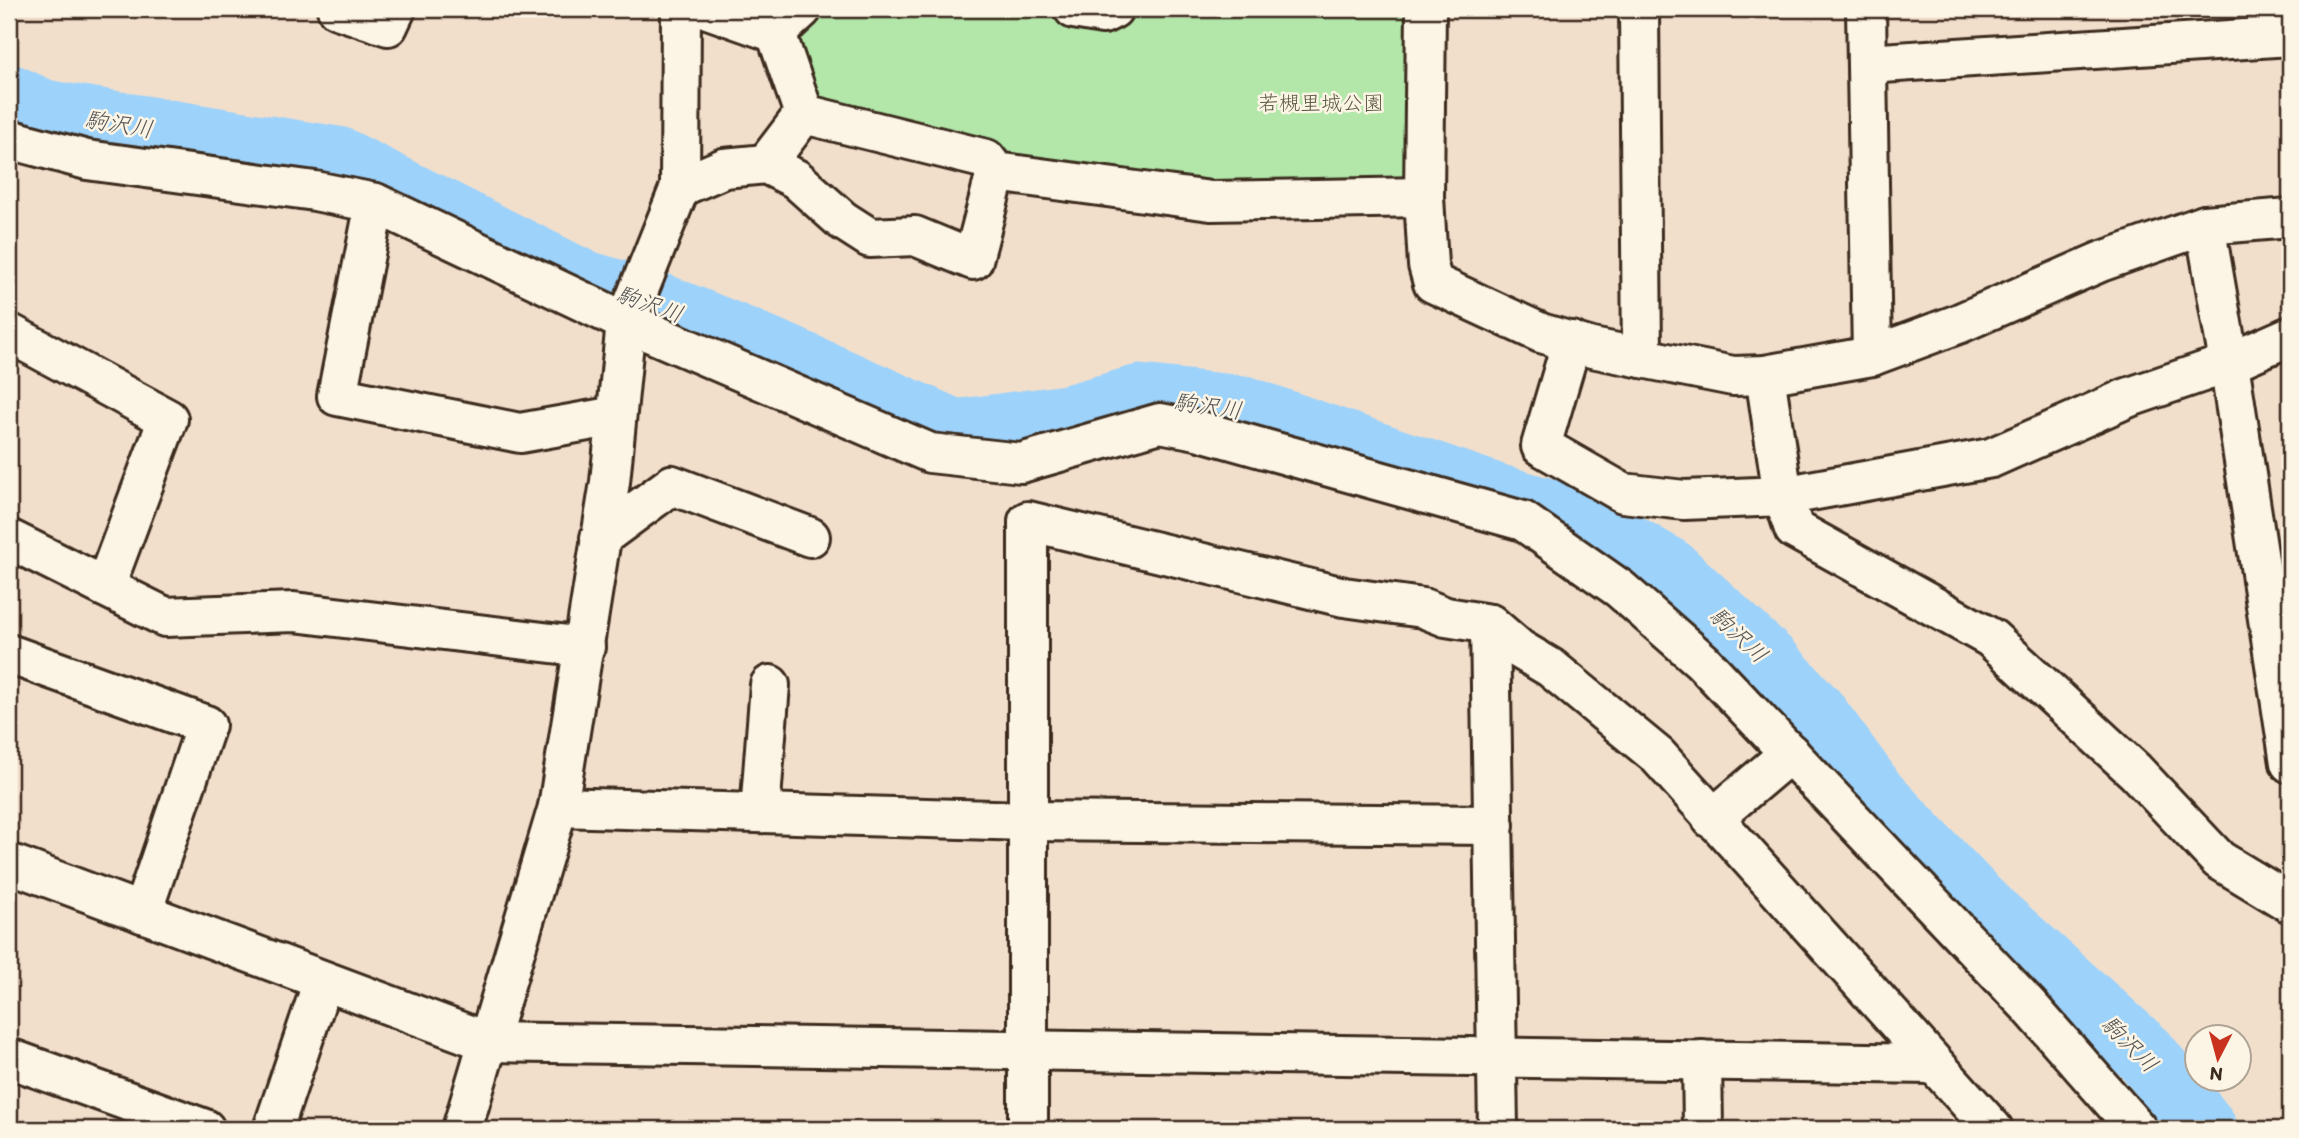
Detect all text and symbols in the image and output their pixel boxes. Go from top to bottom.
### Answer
park label: 若槻里城公園 [1258,90,1384,115]
water label: 駒沢川 [83,105,155,143]
water label: 駒沢川 [613,280,687,328]
water label: 駒沢川 [1172,387,1244,425]
water label: 駒沢川 [1704,601,1774,669]
water label: 駒沢川 [2096,1010,2164,1078]
north arrow [2184,1023,2254,1092]
text: N [2209,1062,2224,1087]

